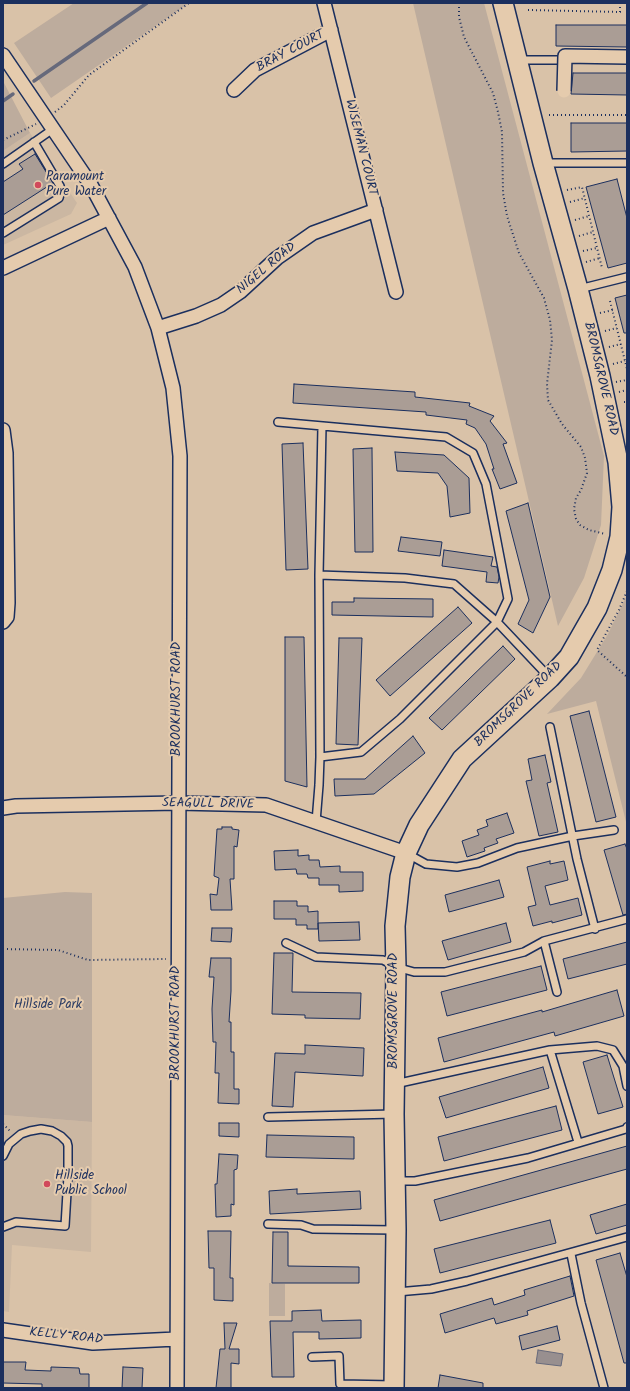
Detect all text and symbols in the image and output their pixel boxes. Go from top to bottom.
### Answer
street label: BRAY COURT [254,28,328,76]
street label: WISEMAN COURT [340,98,380,198]
place label: Paramount Pure Water [46,170,106,201]
marker: Paramount Pure Water [33,180,43,190]
street label: NIGEL ROAD [234,240,300,298]
street label: BROMSGROVE ROAD [579,321,621,437]
street label: BROOKHURST ROAD [170,642,186,756]
street label: BROMSGROVE ROAD [472,659,566,751]
street label: SEAGULL DRIVE [162,796,254,814]
street label: BROMSGROVE ROAD [387,953,403,1069]
street label: BROOKHURST ROAD [169,966,185,1080]
park label: Hillside Park [14,998,82,1014]
place label: Hillside Public School [55,1169,127,1200]
marker: Hillside Public School [42,1179,52,1189]
street label: KELLY ROAD [28,1325,104,1349]

